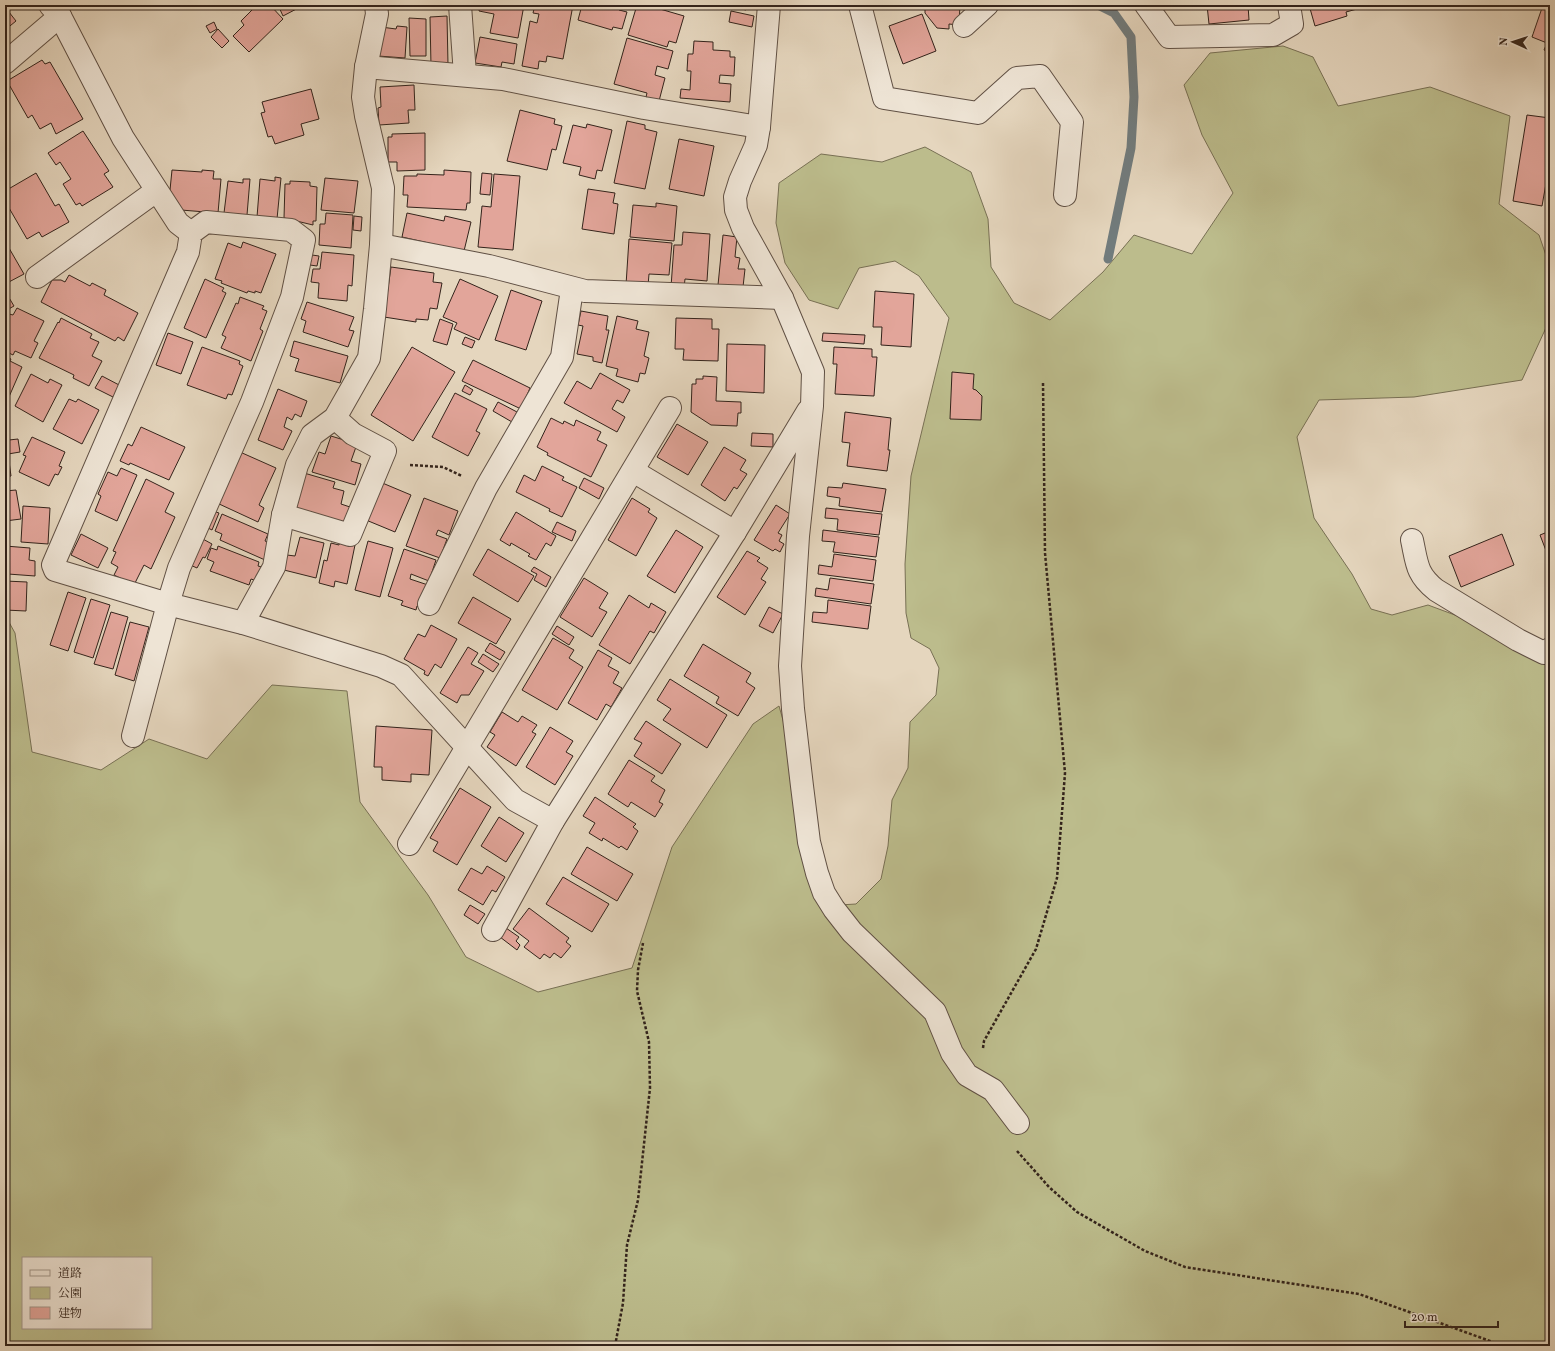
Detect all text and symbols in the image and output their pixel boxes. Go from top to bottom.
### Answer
north arrow [1493,22,1533,62]
text: N [1497,37,1512,46]
legend [22,1257,152,1329]
text: 道路 [58,1266,82,1282]
text: 公園 [58,1286,82,1302]
scale bar [1405,1303,1498,1329]
text: 建物 [58,1306,82,1322]
text: 20 m [1411,1310,1438,1326]

